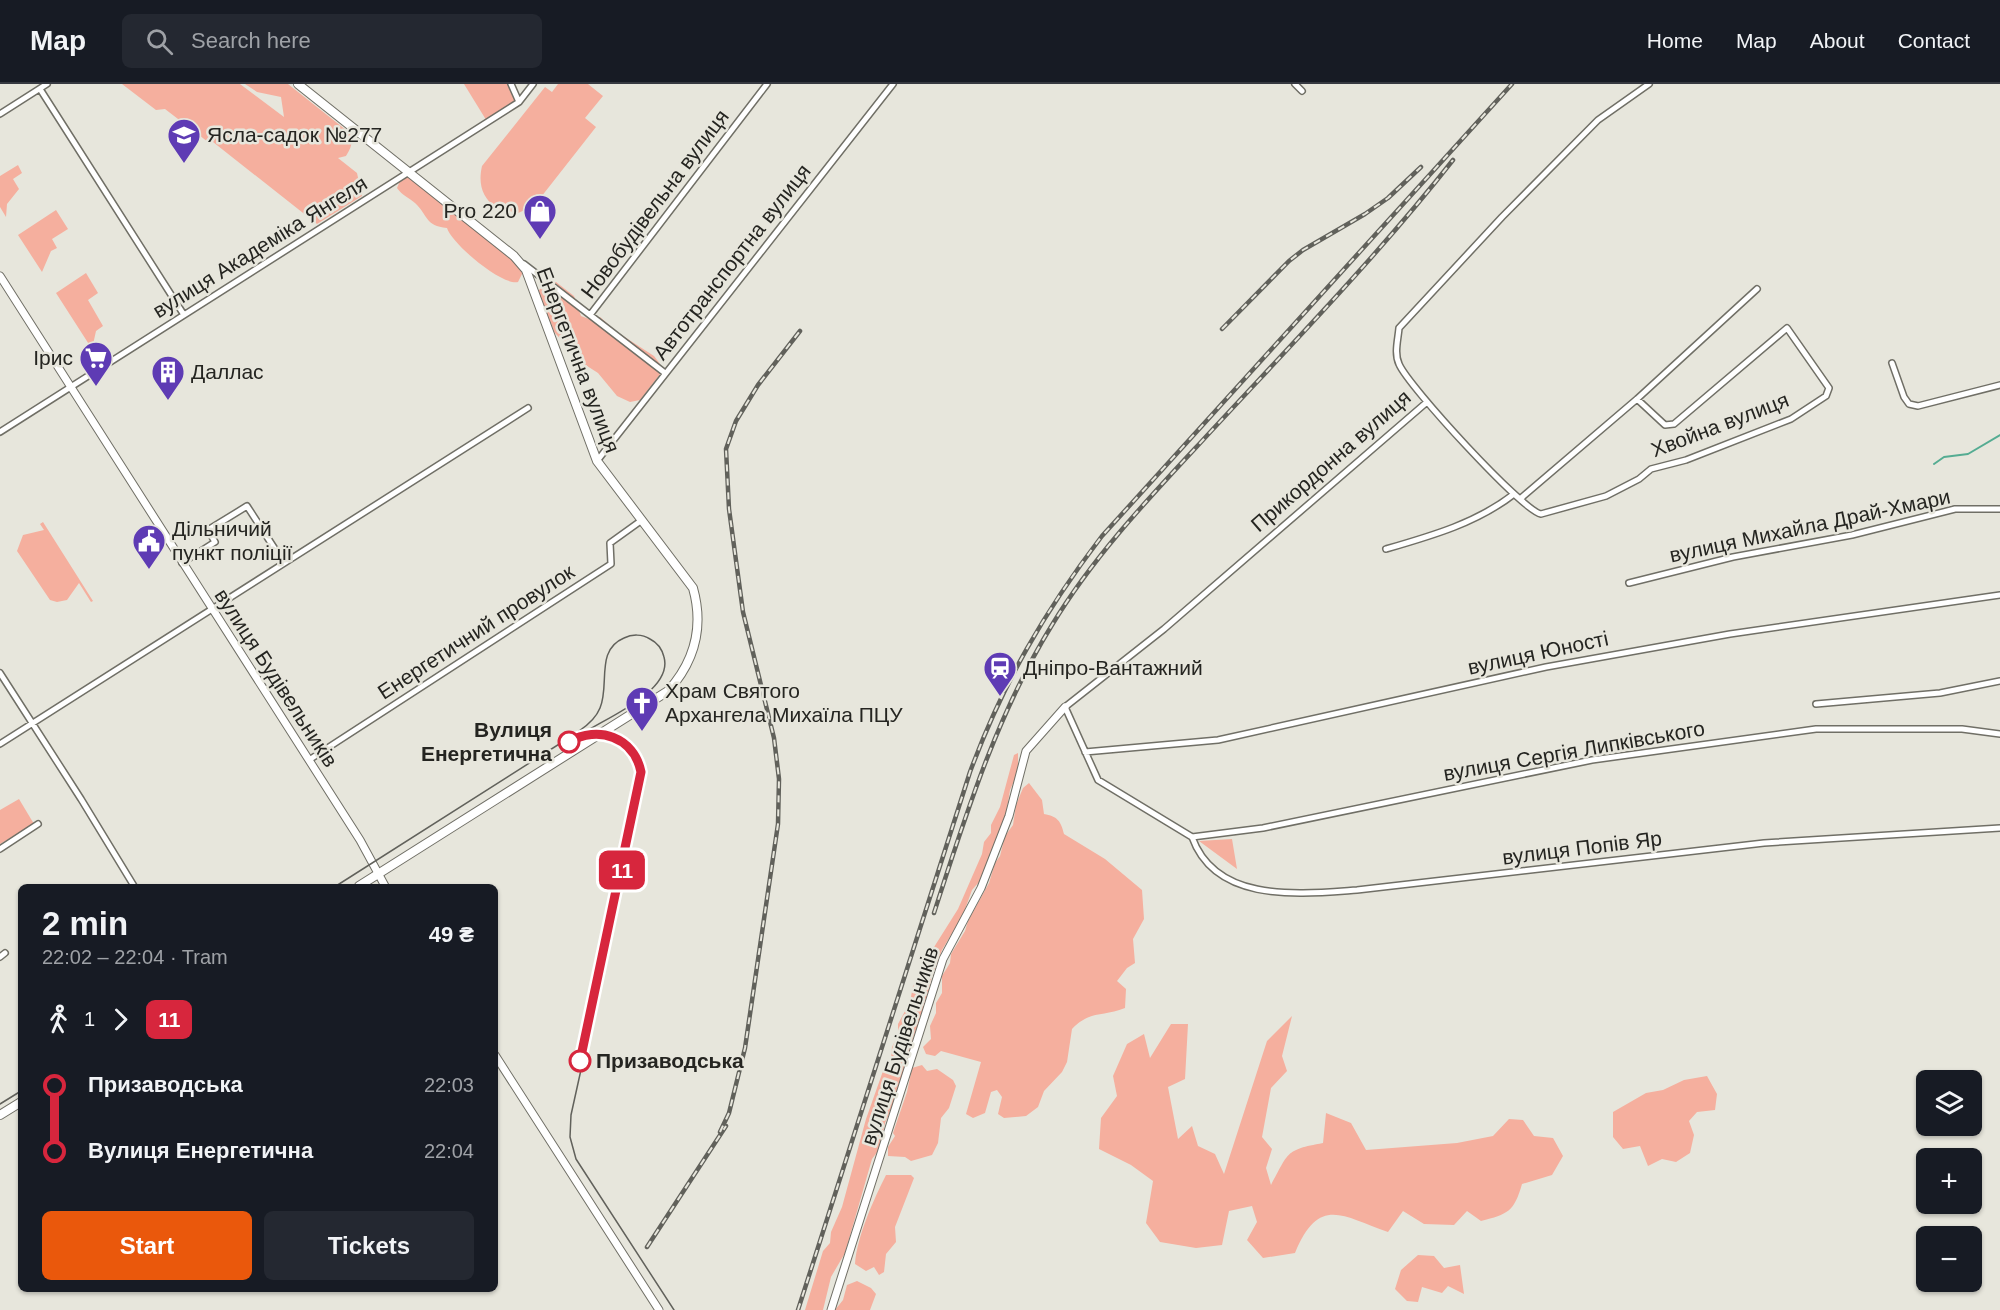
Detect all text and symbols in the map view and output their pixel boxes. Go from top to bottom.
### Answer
search box [122,14,542,68]
text: Map [30,25,86,56]
icon: search [143,25,176,58]
text: Search here [191,28,311,53]
text: Home [1647,29,1703,52]
text: Map [1736,29,1777,52]
text: About [1810,29,1865,52]
text: Contact [1898,29,1970,52]
street label: Новобудівельна вулиця [576,105,733,302]
school or university icon: Ясла-садок №277 [166,117,202,164]
place label: Ясла-садок №277 [207,123,382,146]
street label: Автотранспортна вулиця [648,159,815,364]
street label: вулиця Академіка Янгеля [148,171,371,322]
shop icon: Pro 220 [522,193,558,240]
place label: Pro 220 [443,199,517,222]
street label: Енергетична вулиця [532,264,624,456]
supermarket icon: Ірис [78,340,114,387]
place label: Ірис [33,346,73,369]
building icon: Даллас [150,354,186,401]
place label: Даллас [191,360,264,383]
street label: Прикордонна вулиця [1246,385,1415,536]
street label: Хвойна вулиця [1648,388,1792,461]
street label: вулиця Михайла Драй-Хмари [1667,484,1952,567]
place label: Дільничий пункт поліції [172,517,293,564]
public building icon: Дільничий пункт поліції [131,523,167,570]
street label: Енергетичний провулок [373,559,579,704]
street label: вулиця Будівельників [210,584,343,771]
street label: вулиця Юності [1465,626,1610,679]
station icon: Дніпро-Вантажний [982,650,1018,697]
place label: Дніпро-Вантажний [1023,656,1203,679]
place label: Храм Святого Архангела Михаїла ПЦУ [665,679,903,726]
church icon: Храм Святого Архангела Михаїла ПЦУ [624,685,660,732]
street label: вулиця Сергія Липківського [1441,716,1706,785]
place label: Вулиця Енергетична [421,718,552,765]
marker: Вулиця Енергетична [558,731,580,753]
street label: вулиця Попів Яр [1501,826,1663,869]
line badge: 11 [595,850,649,890]
text: 11 [611,859,633,882]
text: 2 min [42,905,128,942]
text: 49 ₴ [429,922,474,947]
street label: вулиця Будівельників [857,944,943,1148]
text: 22:02 – 22:04 · Tram [42,946,228,968]
icon: walk [42,1003,75,1036]
icon: forward [104,1003,137,1036]
text: 1 [84,1008,95,1030]
text: 11 [158,1008,180,1031]
place label: Призаводська [596,1049,744,1072]
marker: Призаводська [569,1050,591,1072]
map controls [1916,1070,1982,1292]
button: layers [1916,1070,1982,1136]
text: Призаводська [88,1072,243,1097]
text: 22:03 [424,1074,474,1096]
text: Вулиця Енергетична [88,1138,313,1163]
text: 22:04 [424,1140,474,1162]
button: + [1916,1148,1982,1214]
button: Start [42,1211,252,1280]
button: Tickets [264,1211,474,1280]
button: − [1916,1226,1982,1292]

